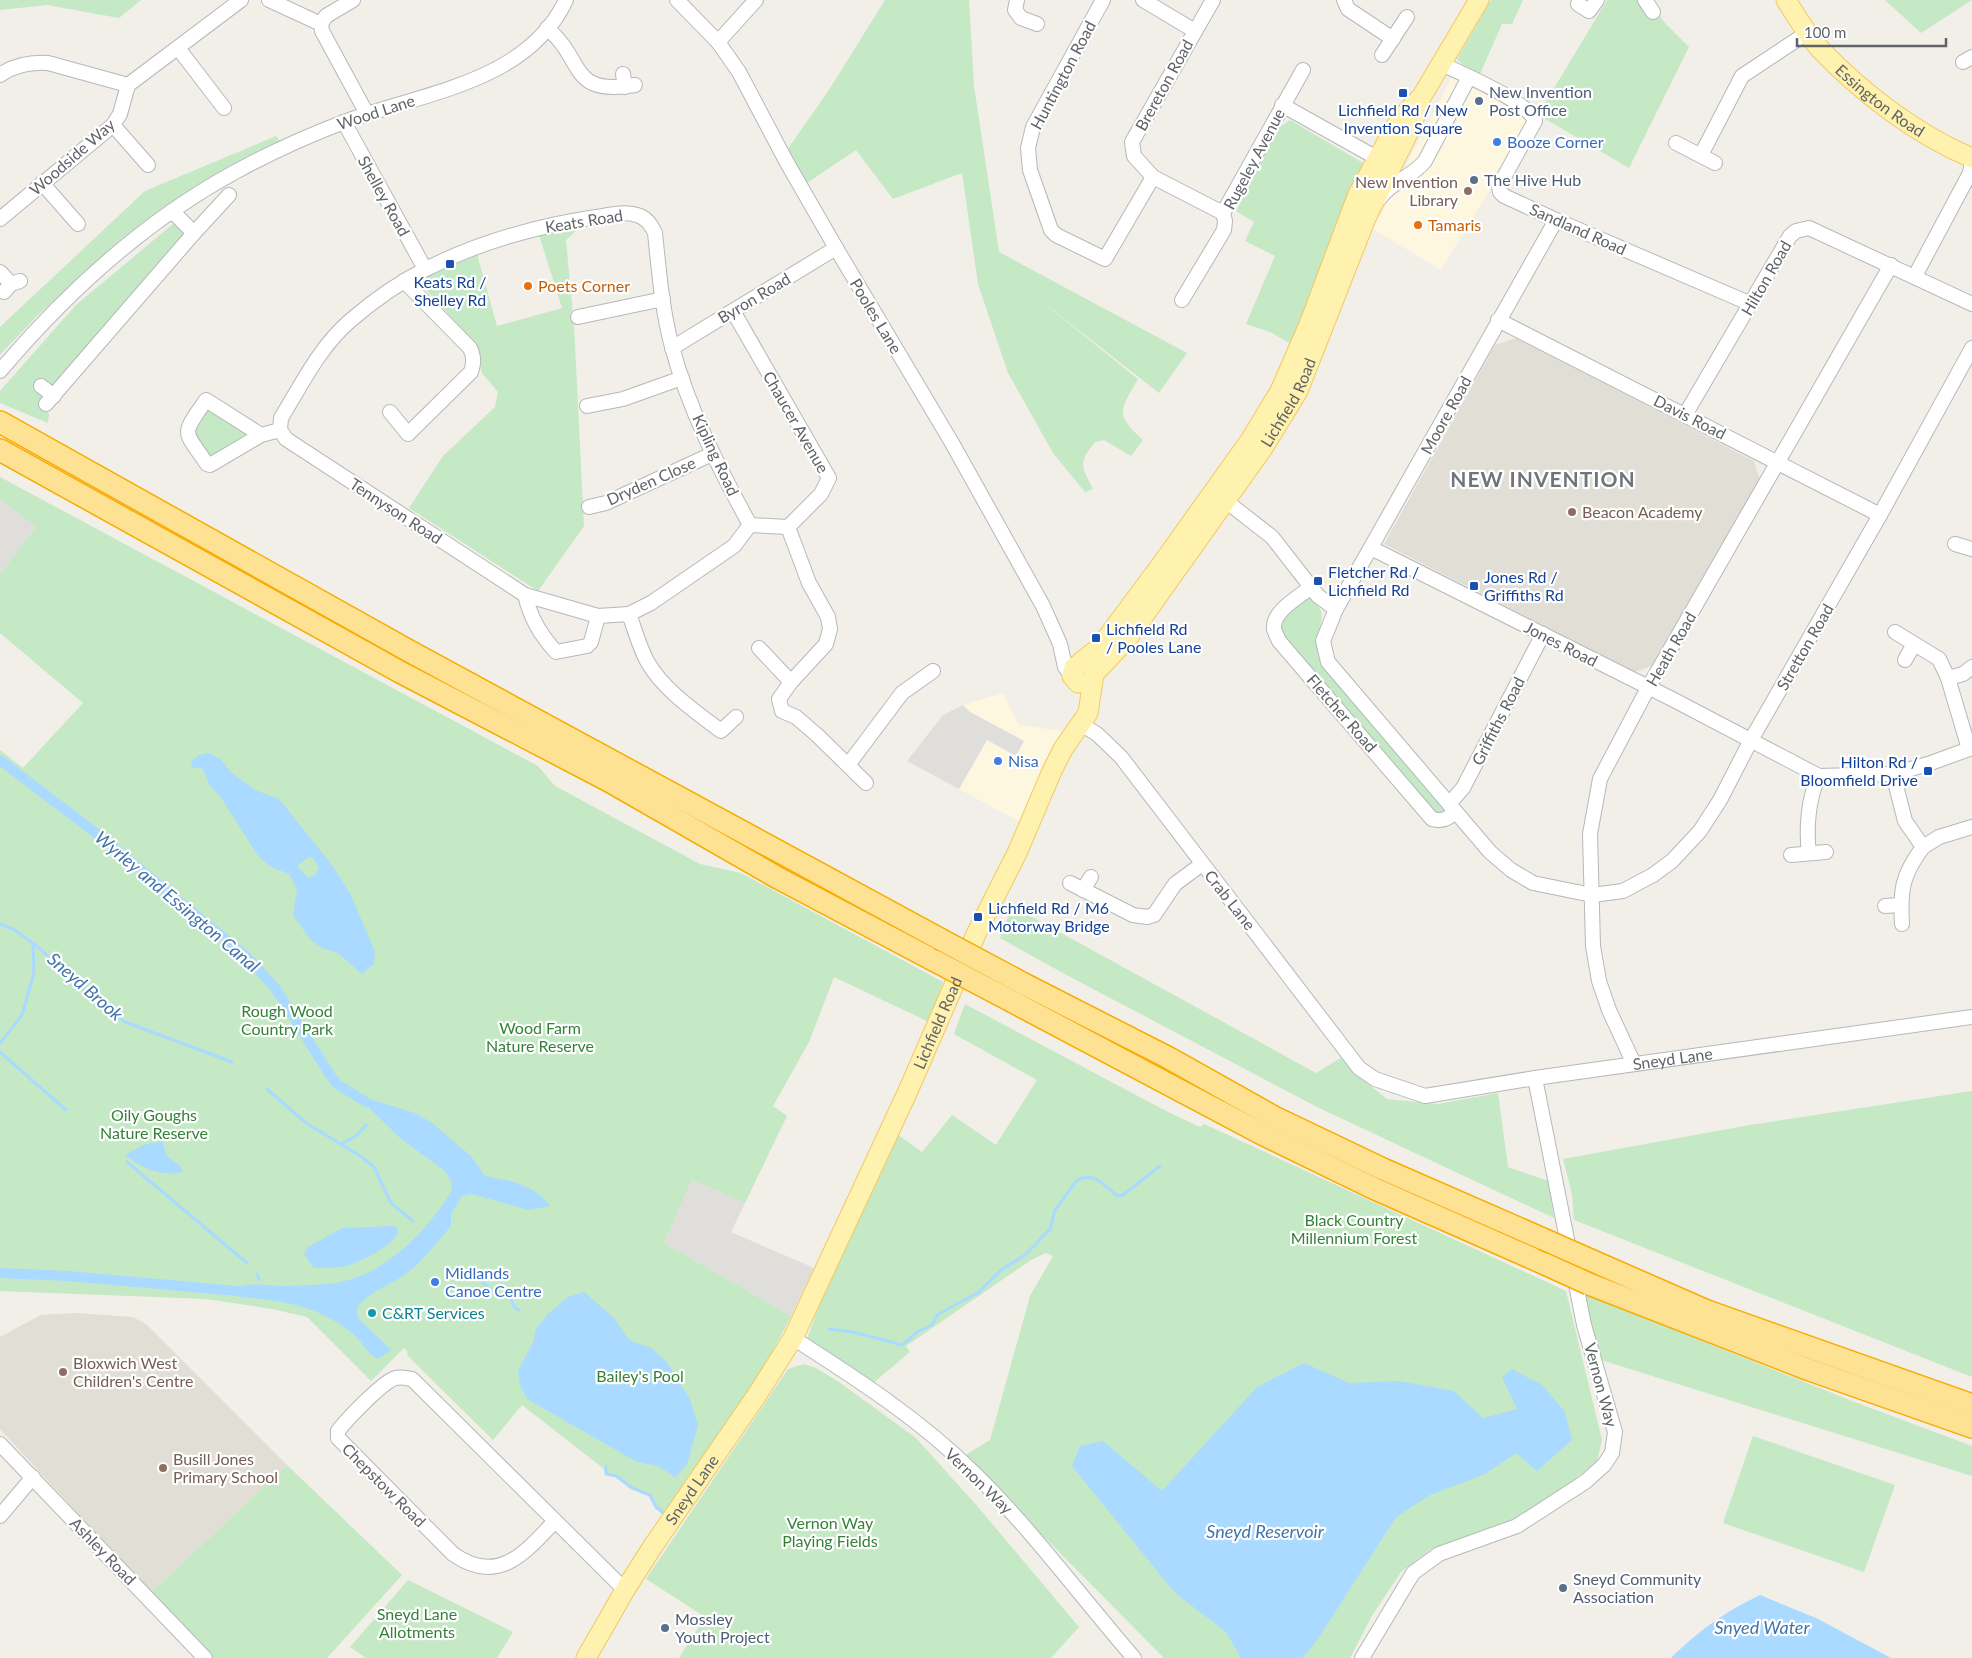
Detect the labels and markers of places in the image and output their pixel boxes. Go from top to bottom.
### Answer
place label: New Invention Post Office [1489,82,1592,119]
marker: Lichfield Rd / New Invention Square [1397,87,1409,99]
marker: New Invention Post Office [1473,95,1485,107]
place label: Lichfield Rd / New Invention Square [1338,100,1468,137]
place label: Booze Corner [1507,132,1604,151]
marker: Booze Corner [1491,136,1503,148]
place label: The Hive Hub [1484,170,1581,189]
place label: New Invention Library [1355,172,1459,209]
marker: The Hive Hub [1468,174,1480,186]
marker: New Invention Library [1462,185,1474,197]
place label: Tamaris [1428,215,1481,234]
marker: Tamaris [1412,219,1424,231]
marker: Keats Rd / Shelley Rd [444,258,456,270]
place label: Keats Rd / Shelley Rd [414,272,486,309]
place label: Poets Corner [538,276,630,295]
marker: Poets Corner [522,280,534,292]
place label: Beacon Academy [1582,502,1703,521]
marker: Beacon Academy [1566,506,1578,518]
place label: Fletcher Rd / Lichfield Rd [1328,562,1419,599]
place label: Jones Rd / Griffiths Rd [1484,567,1564,604]
marker: Fletcher Rd / Lichfield Rd [1312,575,1324,587]
marker: Jones Rd / Griffiths Rd [1468,580,1480,592]
place label: Lichfield Rd / Pooles Lane [1106,619,1201,656]
marker: Lichfield Rd / Pooles Lane [1090,632,1102,644]
place label: Nisa [1008,751,1039,770]
place label: Hilton Rd / Bloomfield Drive [1800,752,1918,789]
marker: Nisa [992,755,1004,767]
marker: Hilton Rd / Bloomfield Drive [1922,765,1934,777]
place label: Lichfield Rd / M6 Motorway Bridge [988,898,1110,935]
marker: Lichfield Rd / M6 Motorway Bridge [972,911,984,923]
place label: Midlands Canoe Centre [445,1263,542,1300]
marker: Midlands Canoe Centre [429,1276,441,1288]
place label: C&RT Services [382,1303,485,1322]
marker: C&RT Services [366,1307,378,1319]
place label: Bloxwich West Children's Centre [73,1353,194,1390]
marker: Bloxwich West Children's Centre [57,1366,69,1378]
place label: Busill Jones Primary School [173,1449,278,1486]
marker: Busill Jones Primary School [157,1462,169,1474]
place label: Sneyd Community Association [1573,1569,1702,1606]
marker: Sneyd Community Association [1557,1582,1569,1594]
place label: Mossley Youth Project [675,1609,770,1646]
marker: Mossley Youth Project [659,1622,671,1634]

